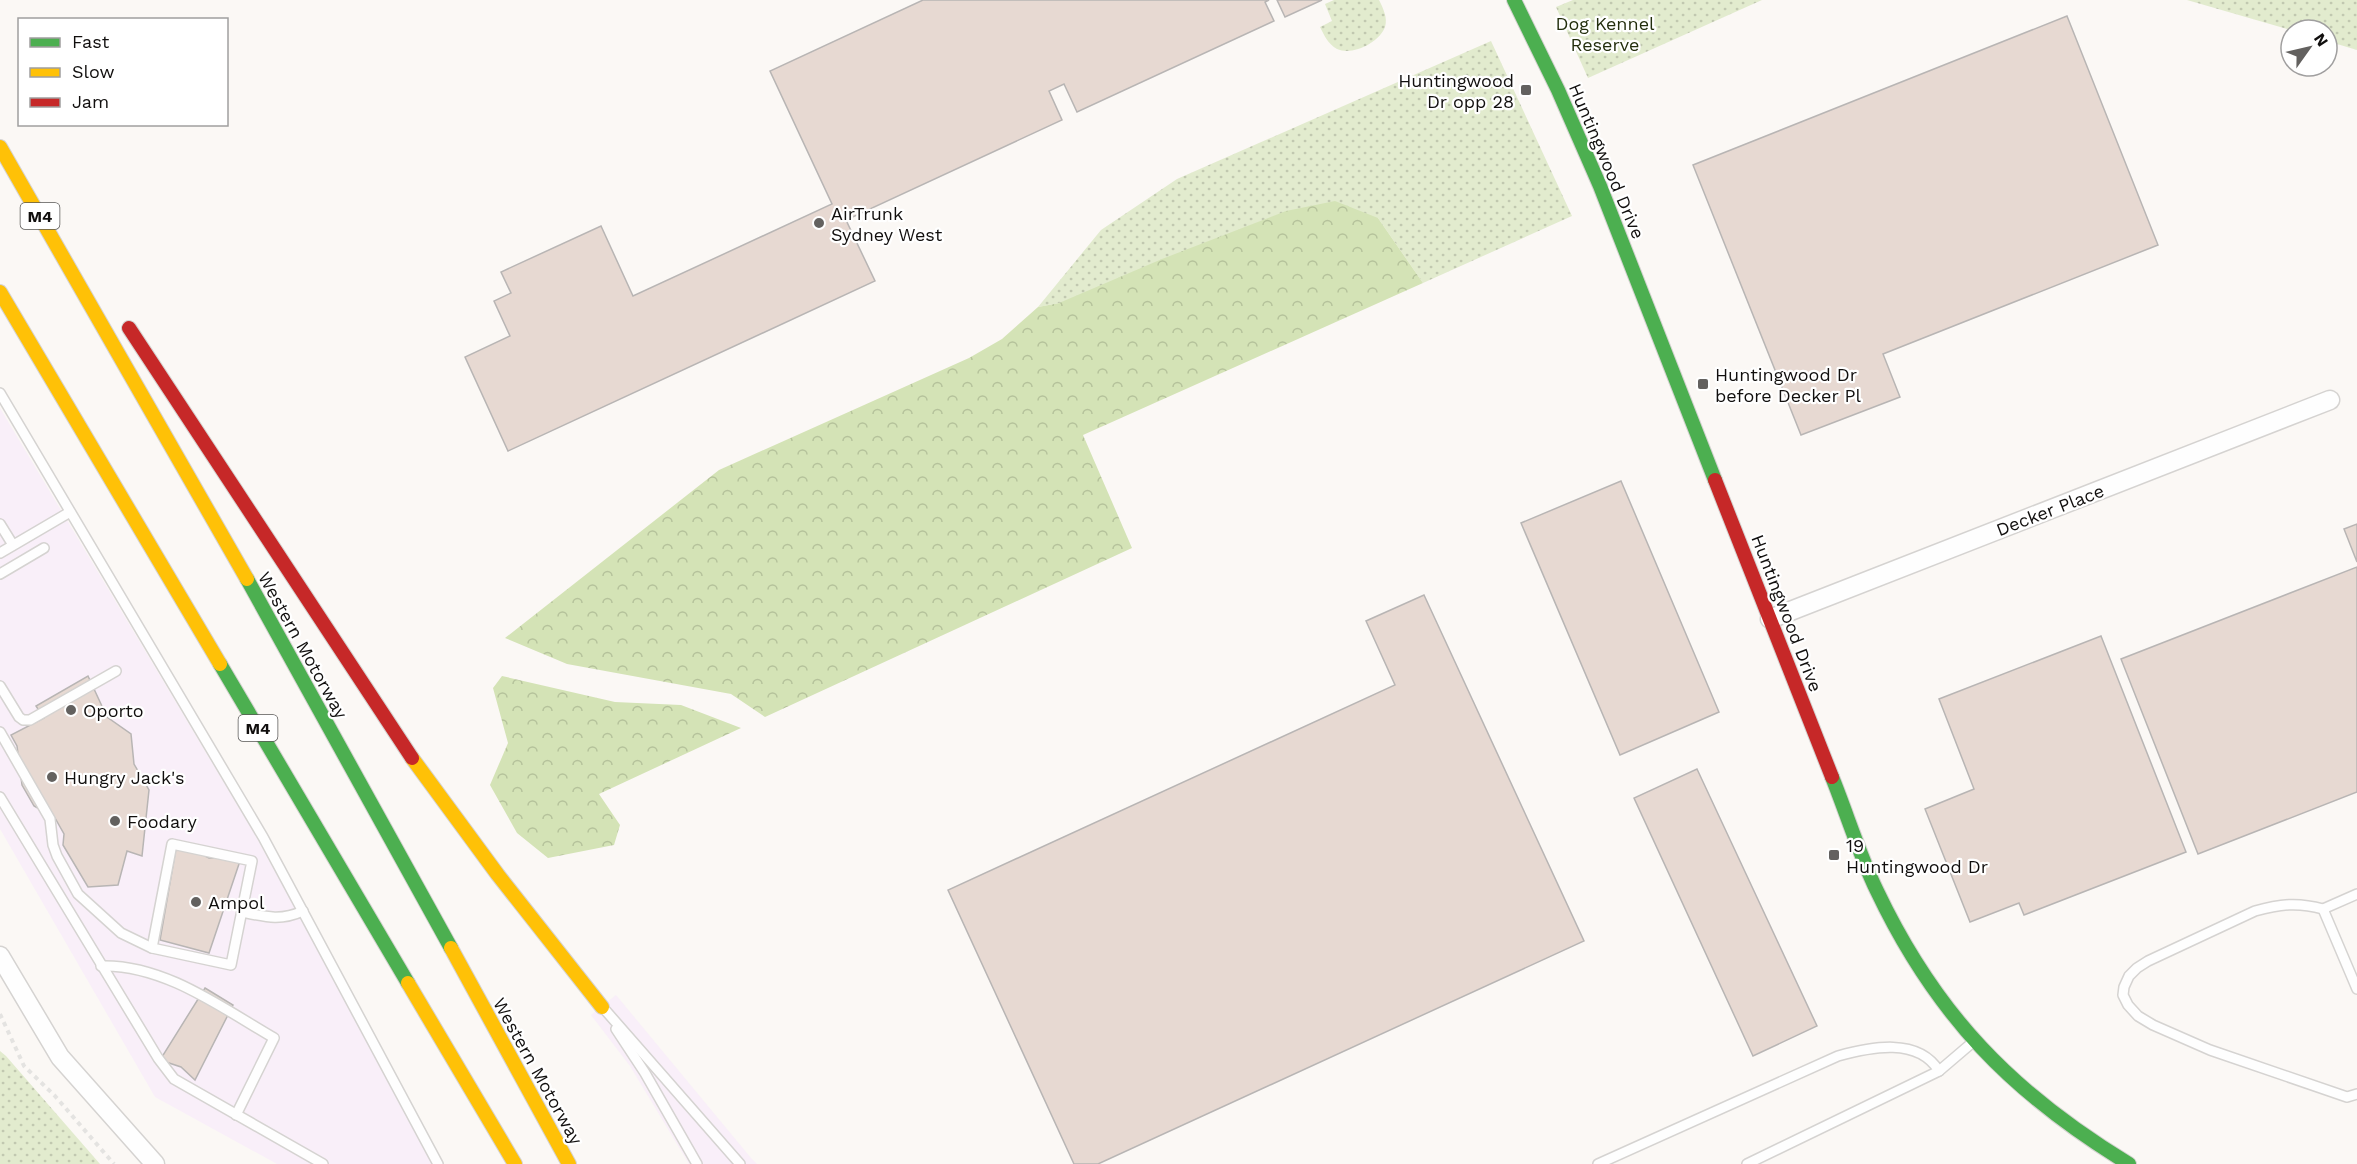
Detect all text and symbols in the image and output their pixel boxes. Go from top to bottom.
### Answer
park label: Dog Kennel Reserve [1555,13,1655,55]
legend [18,18,228,126]
north arrow [2279,18,2339,78]
text: N [2310,30,2332,50]
text: Fast [72,31,110,52]
text: Slow [72,61,115,82]
place label: Huntingwood Dr opp 28 [1398,70,1514,112]
street label: Huntingwood Drive [1565,80,1649,242]
marker: Huntingwood Dr opp 28 [1519,83,1533,97]
text: Jam [72,91,109,112]
road number: M4 [20,203,60,229]
place label: AirTrunk Sydney West [831,203,943,245]
marker: AirTrunk Sydney West [812,216,826,230]
place label: Huntingwood Dr before Decker Pl [1715,364,1862,406]
marker: Huntingwood Dr before Decker Pl [1696,377,1710,391]
street label: Decker Place [1993,480,2107,540]
street label: Huntingwood Drive [1747,531,1827,695]
street label: Western Motorway [254,568,352,723]
place label: Oporto [83,700,144,721]
marker: Oporto [64,703,78,717]
road number: M4 [238,715,278,741]
place label: Hungry Jack's [64,767,185,788]
marker: Hungry Jack's [45,770,59,784]
place label: Foodary [127,811,197,832]
marker: Foodary [108,814,122,828]
place label: 19 Huntingwood Dr [1846,835,1988,877]
marker: 19 Huntingwood Dr [1827,848,1841,862]
place label: Ampol [208,892,265,913]
marker: Ampol [189,895,203,909]
street label: Western Motorway [489,994,587,1149]

